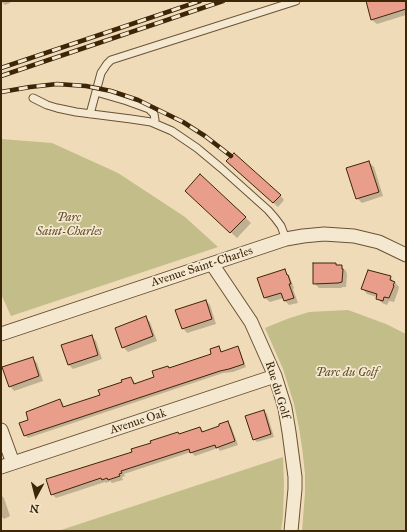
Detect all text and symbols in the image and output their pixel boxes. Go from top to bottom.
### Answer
park label: Parc Saint-Charles [36,211,102,239]
street label: Avenue Saint-Charles [149,244,255,290]
street label: Rue du Golf [261,359,293,421]
park label: Parc du Golf [316,366,378,380]
street label: Avenue Oak [108,406,168,438]
north arrow [16,476,56,516]
text: N [29,501,40,515]

